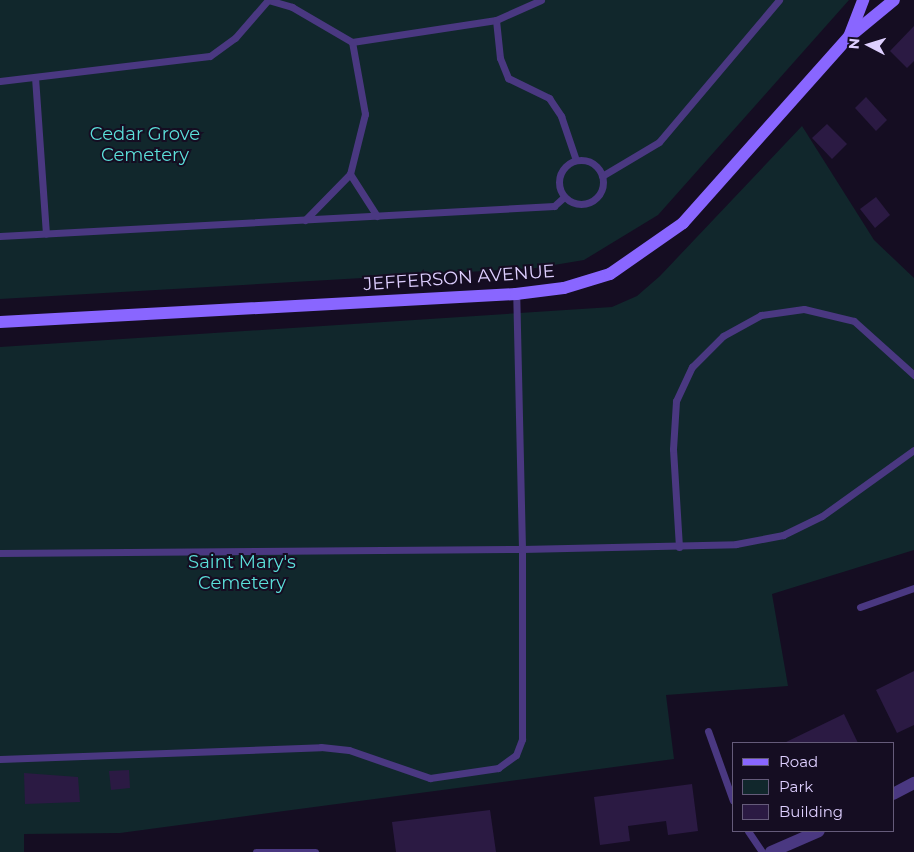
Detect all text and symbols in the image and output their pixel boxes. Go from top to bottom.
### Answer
north arrow [844,20,894,70]
text: N [845,37,864,50]
park label: Cedar Grove Cemetery [90,124,200,166]
street label: JEFFERSON AVENUE [363,261,555,295]
park label: Saint Mary's Cemetery [188,552,296,594]
legend [732,742,894,832]
text: Road [779,752,818,771]
text: Park [779,777,813,796]
text: Building [779,802,843,821]

